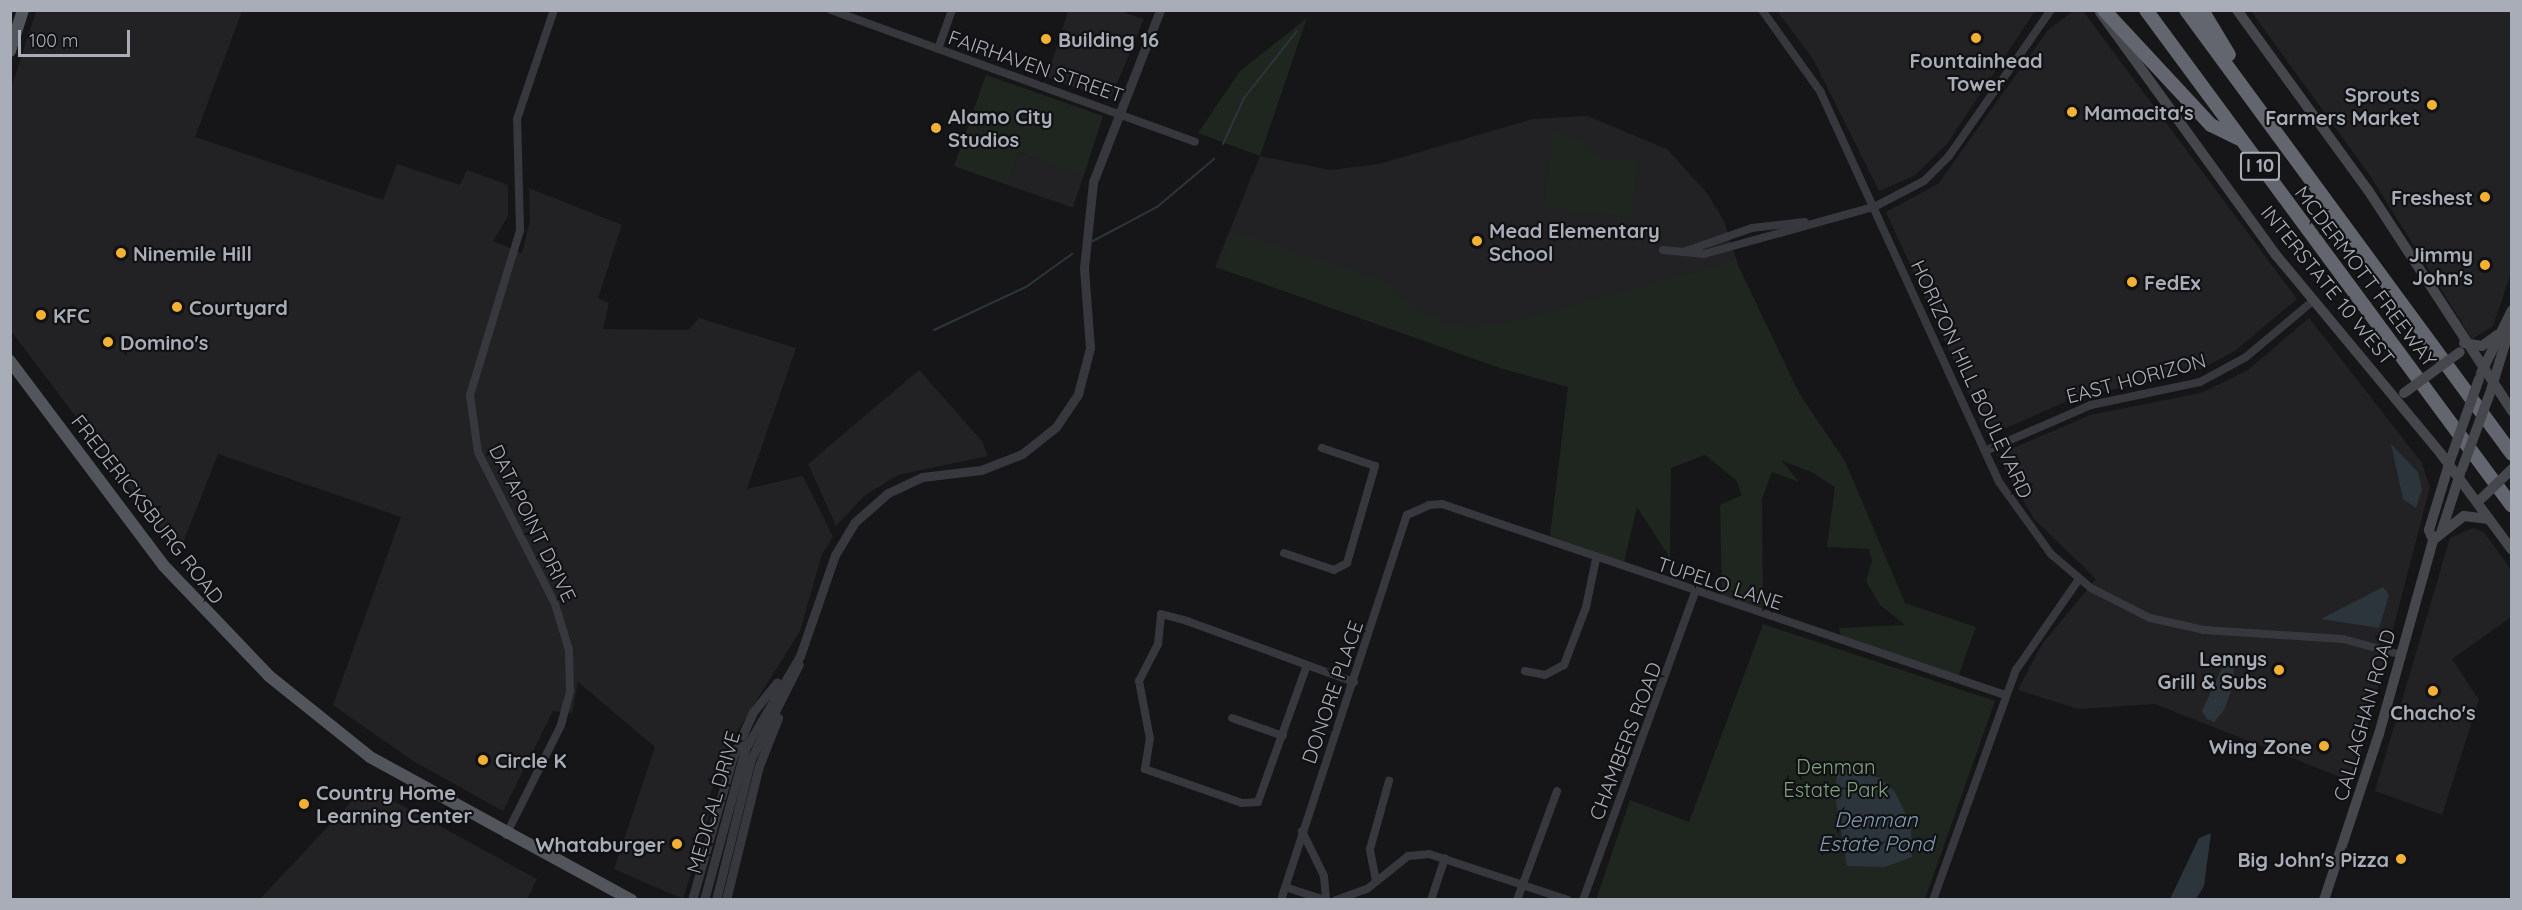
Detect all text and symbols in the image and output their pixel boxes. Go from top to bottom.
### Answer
scale bar [21,18,134,56]
street label: FAIRHAVEN STREET [945,25,1127,107]
place label: Building 16 [1058,27,1159,51]
text: 100 m [29,29,78,52]
marker: Fountainhead Tower [1969,31,1983,45]
marker: Building 16 [1039,32,1053,46]
place label: Fountainhead Tower [1909,48,2043,95]
place label: Sprouts Farmers Market [2265,82,2420,129]
marker: Sprouts Farmers Market [2425,98,2439,112]
place label: Mamacita's [2084,100,2194,124]
place label: Alamo City Studios [948,104,1052,151]
marker: Mamacita's [2065,105,2079,119]
marker: Alamo City Studios [929,121,943,135]
road number: I 10 [2239,151,2281,181]
street label: MCDERMOTT FREEWAY [2290,181,2442,371]
place label: Freshest [2391,185,2473,209]
marker: Freshest [2478,190,2492,204]
street label: INTERSTATE 10 WEST [2256,200,2400,370]
place label: Mead Elementary School [1489,218,1660,265]
marker: Mead Elementary School [1470,234,1484,248]
place label: Ninemile Hill [133,241,252,265]
place label: Jimmy John's [2409,242,2473,289]
marker: Ninemile Hill [114,246,128,260]
street label: HORIZON HILL BOULEVARD [1906,256,2038,502]
marker: Jimmy John's [2478,258,2492,272]
place label: FedEx [2144,270,2200,294]
marker: FedEx [2125,275,2139,289]
place label: Courtyard [189,295,288,319]
marker: Courtyard [170,300,184,314]
place label: KFC [53,303,90,327]
marker: KFC [34,308,48,322]
place label: Domino's [120,330,208,354]
marker: Domino's [101,335,115,349]
street label: EAST HORIZON [2063,348,2209,408]
street label: FREDERICKSBURG ROAD [67,410,229,608]
street label: DATAPOINT DRIVE [485,440,581,606]
street label: TUPELO LANE [1654,551,1786,615]
street label: DONORE PLACE [1296,617,1368,767]
street label: CALLAGHAN ROAD [2328,627,2400,803]
place label: Lennys Grill & Subs [2158,646,2267,693]
street label: CHAMBERS ROAD [1584,659,1666,823]
marker: Lennys Grill & Subs [2272,663,2286,677]
marker: Chacho's [2426,684,2440,698]
place label: Chacho's [2390,700,2476,724]
street label: MEDICAL DRIVE [681,728,745,876]
place label: Wing Zone [2209,734,2312,758]
marker: Wing Zone [2317,739,2331,753]
place label: Circle K [495,748,567,772]
marker: Circle K [476,753,490,767]
park label: Denman Estate Park [1783,754,1889,801]
place label: Country Home Learning Center [316,780,472,827]
marker: Country Home Learning Center [297,797,311,811]
water label: Denman Estate Pond [1818,806,1934,856]
place label: Whataburger [536,832,665,856]
marker: Whataburger [670,837,684,851]
place label: Big John's Pizza [2237,847,2389,871]
marker: Big John's Pizza [2394,852,2408,866]

